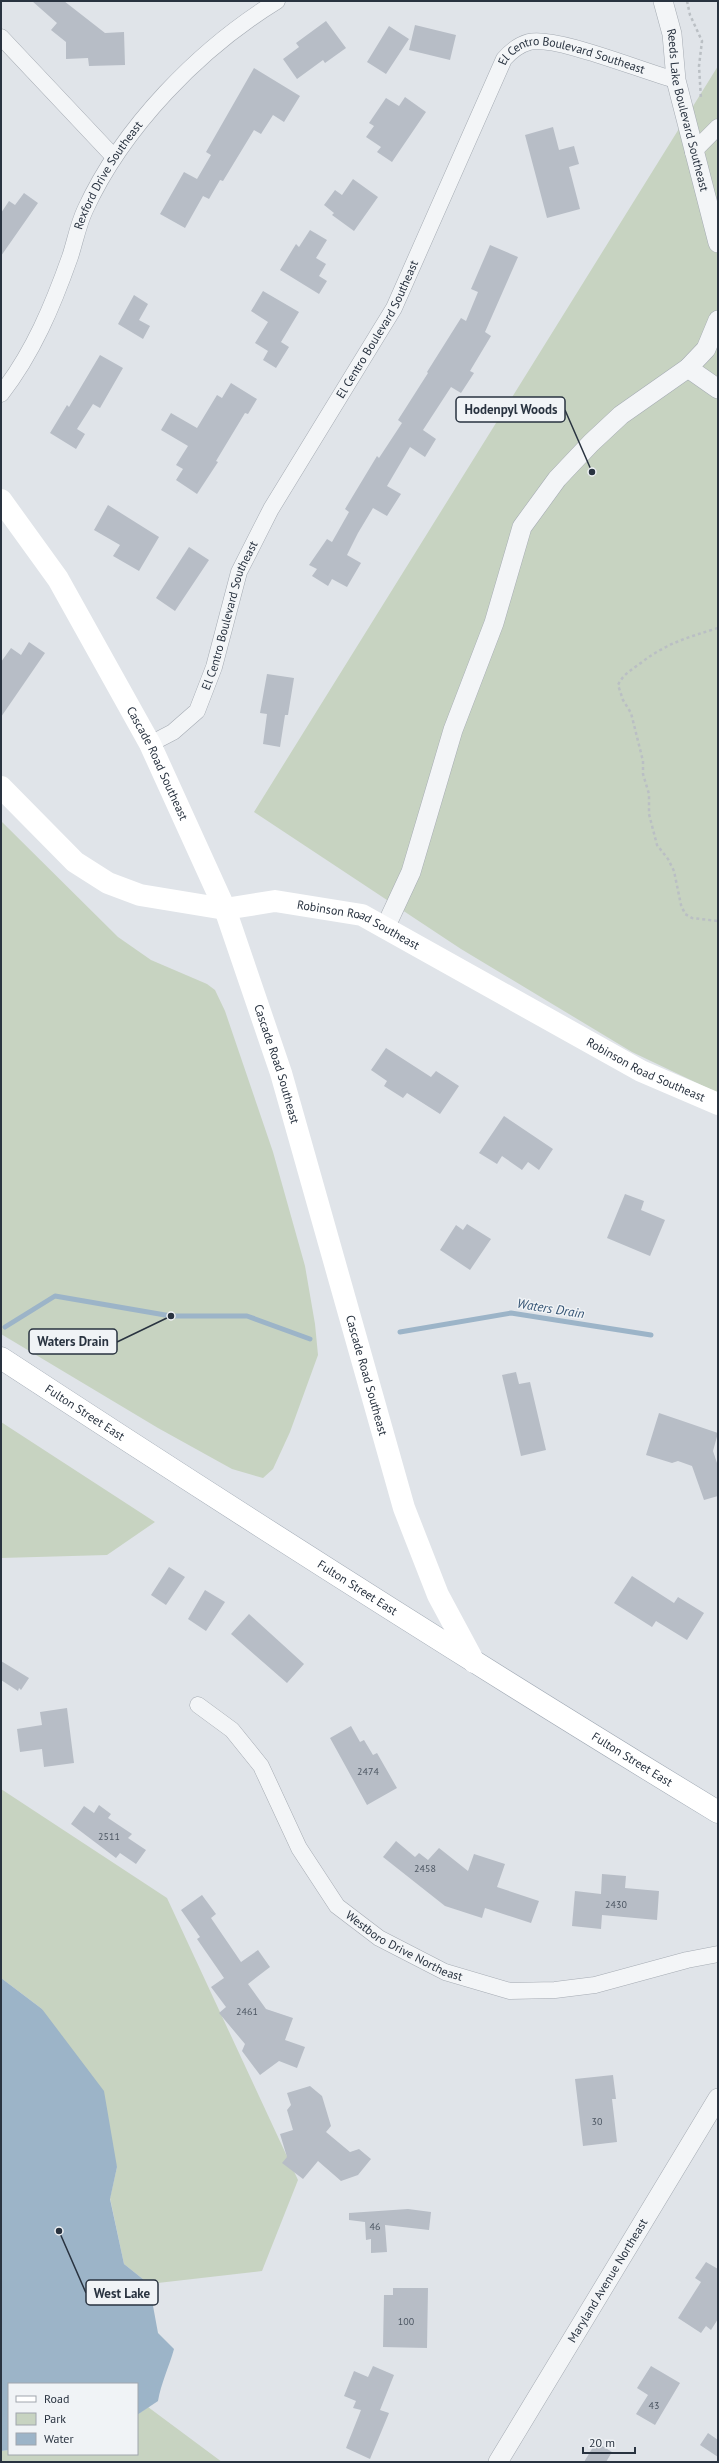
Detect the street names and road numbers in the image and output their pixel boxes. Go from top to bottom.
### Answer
street label: Reeds Lake Boulevard Southeast [664,27,712,193]
street label: El Centro Boulevard Southeast [497,61,653,81]
street label: Rexford Drive Southeast [70,118,145,231]
street label: El Centro Boulevard Southeast [333,258,421,401]
street label: El Centro Boulevard Southeast [198,538,261,692]
street label: Cascade Road Southeast [124,704,192,822]
street label: Robinson Road Southeast [296,897,422,953]
street label: Cascade Road Southeast [251,1002,303,1125]
street label: Robinson Road Southeast [584,1034,708,1105]
street label: Cascade Road Southeast [343,1313,391,1437]
street label: Fulton Street East [42,1381,128,1444]
street label: Fulton Street East [315,1556,400,1618]
street label: Fulton Street East [589,1729,675,1789]
street label: Westboro Drive Northeast [343,1907,465,1984]
street label: Maryland Avenue Northeast [564,2216,650,2345]

